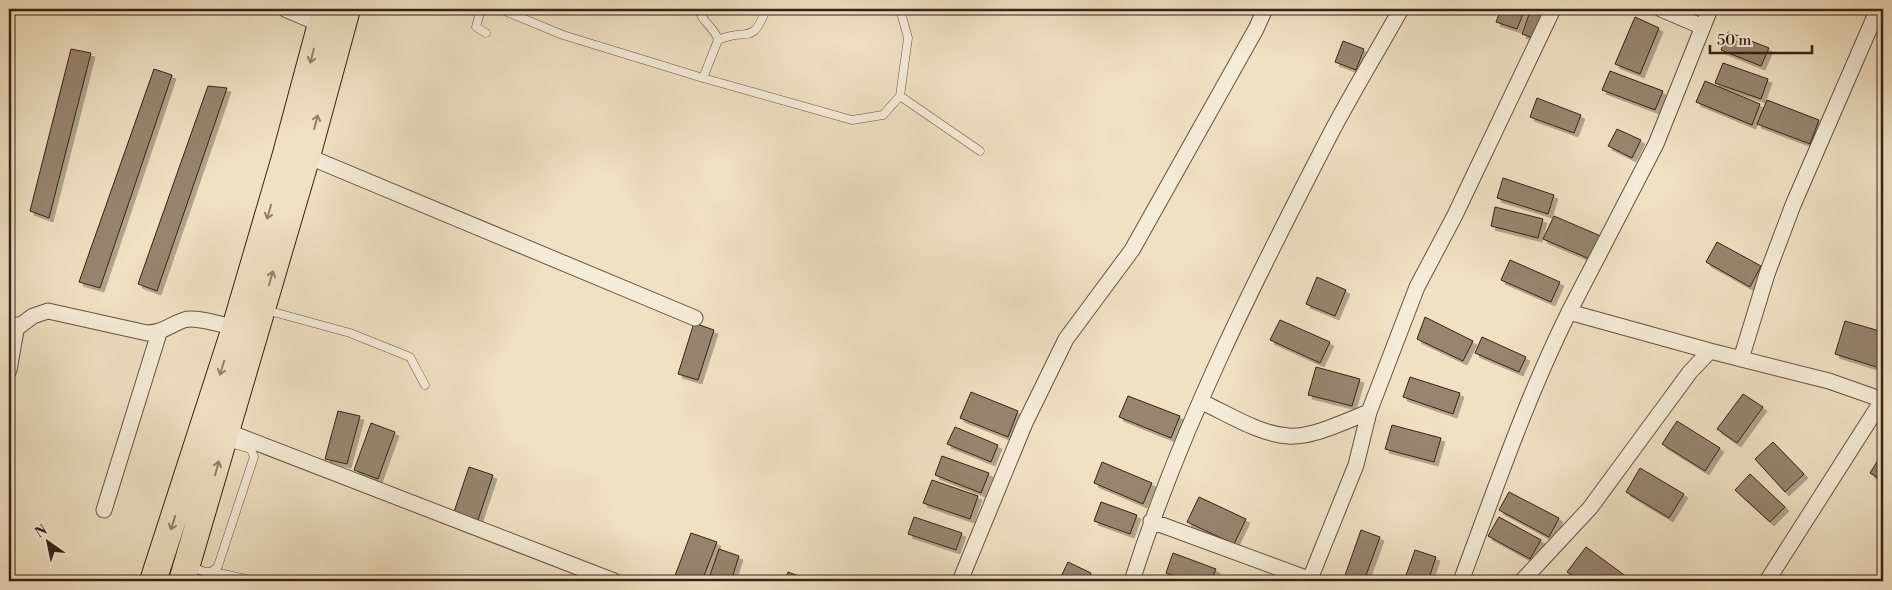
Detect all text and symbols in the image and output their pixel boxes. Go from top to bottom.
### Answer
scale bar [1710,22,1812,54]
text: 50 m [1717,31,1751,50]
one-way arrow [306,47,316,63]
one-way arrow [312,114,321,130]
one-way arrow [263,204,273,220]
one-way arrow [266,270,276,286]
one-way arrow [217,360,227,376]
one-way arrow [212,460,222,476]
one-way arrow [168,515,177,530]
north arrow [22,518,72,568]
text: N [32,521,51,543]

